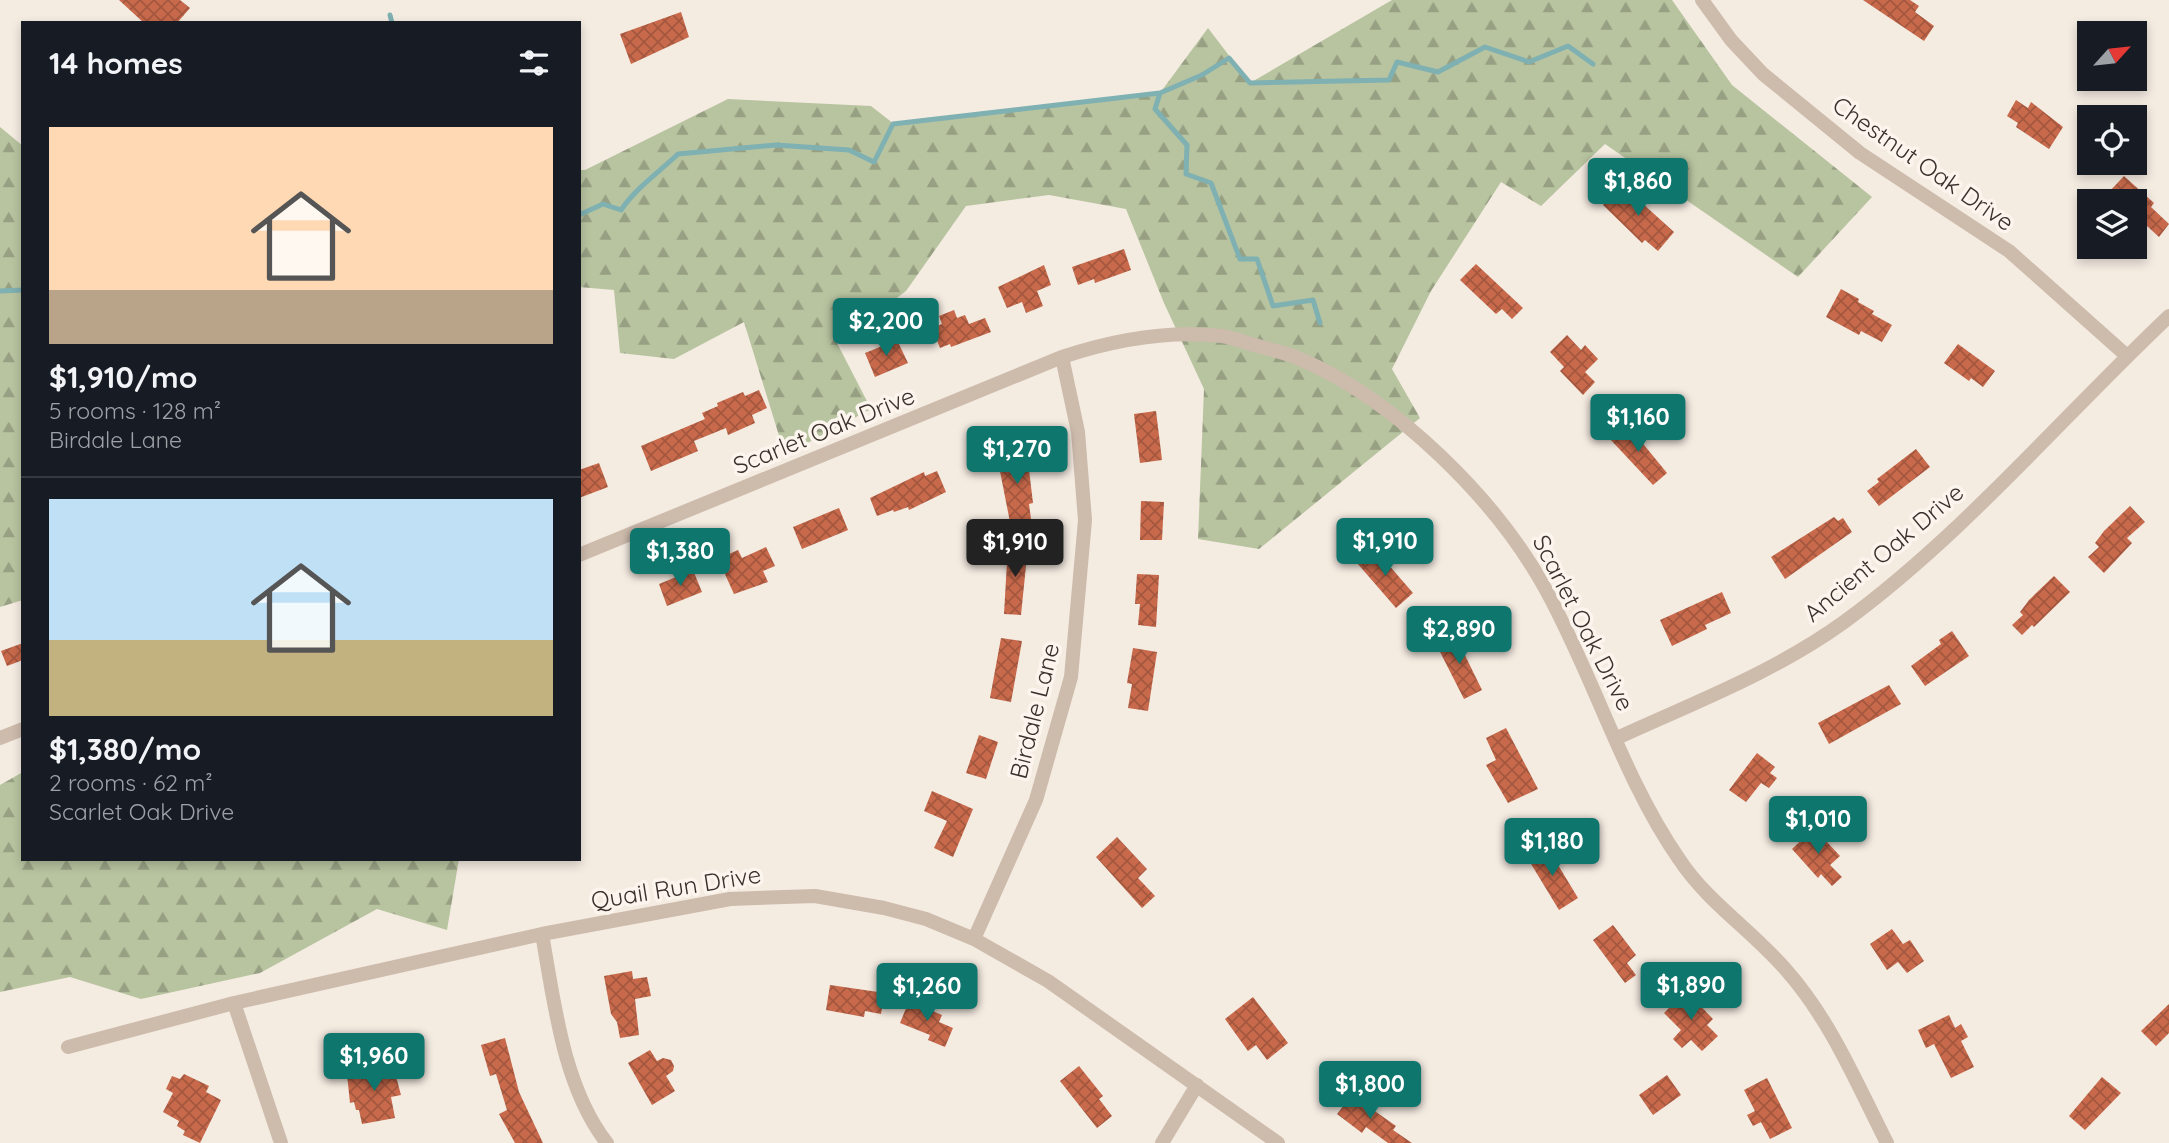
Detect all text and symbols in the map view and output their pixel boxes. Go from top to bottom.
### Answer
north arrow [2077,21,2147,91]
map controls [2077,21,2147,259]
text: 14 homes [49,44,183,82]
icon: filters [515,44,553,82]
street label: Chestnut Oak Drive [1827,89,2020,237]
button: locate [2077,105,2147,175]
pin: $1,860 [1581,158,1695,218]
text: $1,860 [1604,166,1672,195]
icon: home [238,173,364,299]
button: layers [2077,189,2147,259]
pin: $2,200 [829,298,943,358]
text: $2,200 [849,306,923,335]
text: $1,910/mo [49,358,197,396]
street label: Scarlet Oak Drive [728,380,919,480]
pin: $1,160 [1581,394,1695,454]
text: 5 rooms · 128 m² [49,396,221,425]
text: $1,160 [1606,402,1670,431]
text: Birdale Lane [49,425,182,454]
pin: $1,270 [960,426,1074,486]
text: $1,270 [983,434,1051,463]
street label: Ancient Oak Drive [1797,477,1969,628]
pin: $1,910 [1328,518,1442,578]
pin: $1,910 [958,520,1072,579]
text: $1,910 [1352,526,1418,555]
text: $1,910 [982,527,1048,556]
pin: $1,380 [623,528,737,588]
street label: Scarlet Oak Drive [1527,530,1641,715]
text: $1,380 [646,536,714,565]
icon: home [238,545,364,671]
pin: $2,890 [1402,606,1516,666]
text: $2,890 [1423,614,1495,643]
street label: Birdale Lane [1003,640,1065,782]
text: $1,380/mo [49,730,201,768]
text: 2 rooms · 62 m² [49,768,213,797]
pin: $1,010 [1761,796,1875,856]
text: Scarlet Oak Drive [49,797,234,826]
text: $1,010 [1785,804,1851,833]
pin: $1,180 [1495,818,1609,878]
text: $1,180 [1520,826,1584,855]
street label: Quail Run Drive [589,859,763,915]
pin: $1,890 [1634,962,1748,1022]
pin: $1,260 [870,964,984,1023]
text: $1,890 [1657,970,1725,999]
text: $1,260 [893,971,961,1000]
pin: $1,960 [317,1034,431,1093]
text: $1,960 [340,1041,408,1070]
pin: $1,800 [1313,1062,1427,1121]
text: $1,800 [1335,1069,1405,1098]

